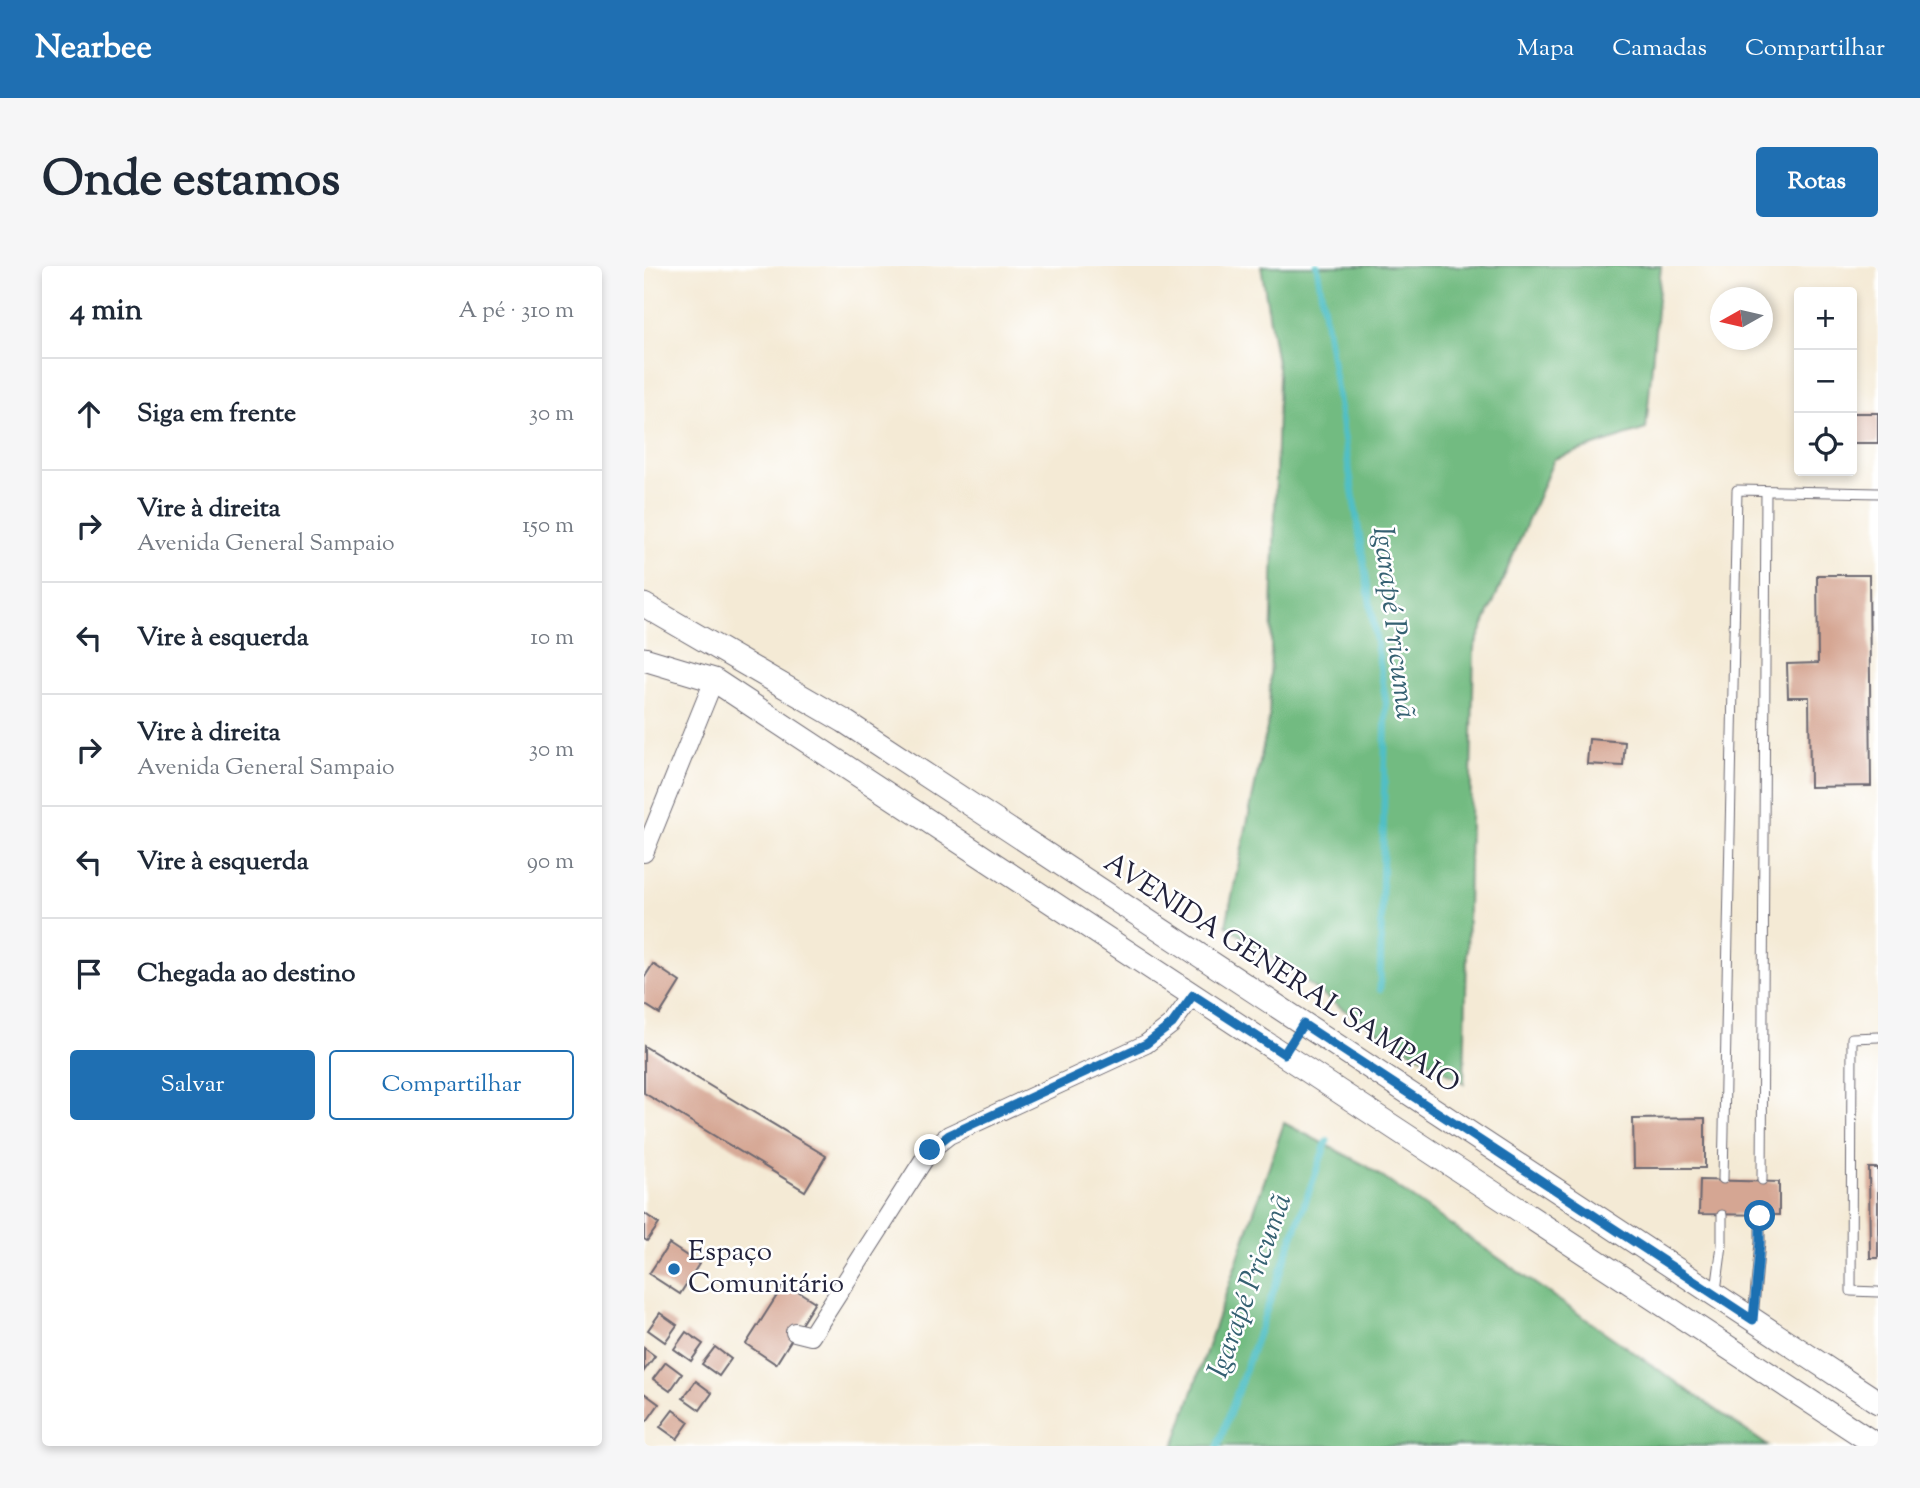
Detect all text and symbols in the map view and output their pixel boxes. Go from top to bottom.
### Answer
text: Nearbee [35,25,152,73]
text: Mapa [1517,32,1574,66]
text: Camadas [1612,32,1707,66]
text: Compartilhar [1745,32,1885,66]
text: Onde estamos [42,147,340,217]
button: Rotas [1756,147,1878,217]
north arrow [1710,287,1773,350]
map controls [1794,287,1857,476]
button: + [1794,287,1857,350]
text: 4 min [70,290,143,333]
text: A pé · 310 m [458,295,574,328]
button: − [1794,350,1857,413]
icon: ahead [70,395,108,433]
text: Siga em frente [137,396,296,433]
text: 30 m [529,398,574,431]
button: locate [1794,413,1857,476]
text: Vire à direita [137,491,281,528]
icon: right [70,507,108,545]
text: 150 m [522,510,574,543]
water label: Igarapé Pricumã [1360,524,1426,722]
text: Avenida General Sampaio [137,528,395,561]
icon: left [70,619,108,657]
text: Vire à esquerda [137,620,309,657]
text: 10 m [530,622,574,655]
text: Vire à direita [137,715,281,752]
icon: right [70,731,108,769]
text: 30 m [529,734,574,767]
text: Avenida General Sampaio [137,752,395,785]
icon: left [70,843,108,881]
text: Vire à esquerda [137,844,309,881]
street label: AVENIDA GENERAL SAMPAIO [1095,844,1467,1104]
text: 90 m [527,846,574,879]
icon: arrive [70,955,108,993]
text: Chegada ao destino [137,956,355,993]
button: Salvar [70,1050,315,1120]
button: Compartilhar [329,1050,574,1120]
route end [914,1134,945,1165]
water label: Igarapé Pricumã [1198,1188,1304,1384]
route start [1744,1200,1775,1231]
place label: Espaço Comunitário [688,1233,844,1305]
marker: Espaço Comunitário [666,1261,682,1277]

